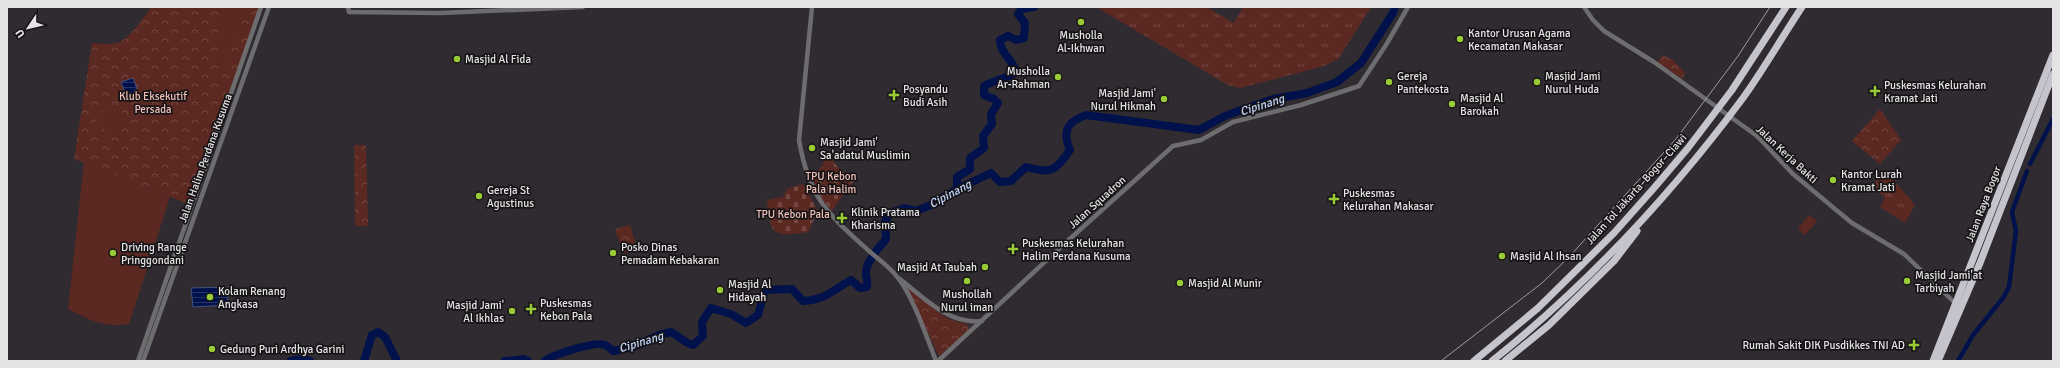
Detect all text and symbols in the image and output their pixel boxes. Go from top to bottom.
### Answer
north arrow [8,8,48,48]
marker: Musholla Al-Ikhwan [1076,17,1086,27]
text: U [13,27,28,40]
place label: Kantor Urusan Agama Kecamatan Makasar [1468,27,1571,53]
place label: Musholla Al-Ikhwan [1057,29,1105,55]
marker: Kantor Urusan Agama Kecamatan Makasar [1455,34,1465,44]
place label: Masjid Al Fida [465,53,531,66]
marker: Masjid Al Fida [452,54,462,64]
place label: Musholla Ar-Rahman [997,65,1050,91]
place label: Gereja Pantekosta [1397,70,1450,96]
place label: Masjid Jami Nurul Huda [1545,70,1601,96]
marker: Musholla Ar-Rahman [1053,72,1063,82]
marker: Gereja Pantekosta [1384,77,1394,87]
marker: Masjid Jami Nurul Huda [1532,77,1542,87]
place label: Puskesmas Kelurahan Kramat Jati [1884,79,1986,105]
place label: Posyandu Budi Asih [903,83,948,109]
marker: Puskesmas Kelurahan Kramat Jati [1869,85,1881,97]
place label: Masjid Jami' Nurul Hikmah [1091,87,1156,113]
marker: Posyandu Budi Asih [888,89,900,101]
park label: Klub Eksekutif Persada [119,90,188,116]
water label: Cipinang [1238,91,1288,120]
street label: Jalan Halim Perdana Kusuma [176,92,235,224]
place label: Masjid Al Barokah [1460,92,1503,118]
marker: Masjid Jami' Nurul Hikmah [1159,94,1169,104]
marker: Masjid Al Barokah [1447,99,1457,109]
street label: Jalan Kerja Bakti [1753,123,1820,186]
street label: Jalan Tol Jakarta–Bogor–Ciawi [1583,131,1689,247]
place label: Masjid Jami' Sa'adatul Muslimin [820,136,910,162]
marker: Masjid Jami' Sa'adatul Muslimin [807,143,817,153]
street label: Jalan Raya Bogor [1963,164,2004,244]
place label: Kantor Lurah Kramat Jati [1841,168,1902,194]
park label: TPU Kebon Pala Halim [806,170,857,196]
street label: Jalan Squadron [1066,173,1129,231]
marker: Kantor Lurah Kramat Jati [1828,175,1838,185]
water label: Cipinang [927,176,975,212]
place label: Gereja St Agustinus [487,184,534,210]
place label: Puskesmas Kelurahan Makasar [1343,187,1434,213]
marker: Gereja St Agustinus [474,191,484,201]
marker: Puskesmas Kelurahan Makasar [1328,193,1340,205]
place label: Klinik Pratama Kharisma [851,206,920,232]
park label: TPU Kebon Pala [756,208,830,221]
marker: Klinik Pratama Kharisma [836,212,848,224]
place label: Puskesmas Kelurahan Halim Perdana Kusuma [1022,237,1131,263]
place label: Driving Range Pringgondani [121,241,187,267]
place label: Posko Dinas Pemadam Kebakaran [621,241,719,267]
marker: Puskesmas Kelurahan Halim Perdana Kusuma [1007,243,1019,255]
marker: Driving Range Pringgondani [108,248,118,258]
marker: Posko Dinas Pemadam Kebakaran [608,248,618,258]
place label: Masjid Al Ihsan [1510,250,1581,263]
marker: Masjid Al Ihsan [1497,251,1507,261]
place label: Masjid At Taubah [897,261,977,274]
marker: Masjid At Taubah [980,262,990,272]
place label: Masjid Jami'at Tarbiyah [1915,269,1982,295]
marker: Mushollah Nurul iman [962,276,972,286]
marker: Masjid Jami'at Tarbiyah [1902,276,1912,286]
place label: Masjid Al Munir [1188,277,1262,290]
place label: Masjid Al Hidayah [728,278,771,304]
marker: Masjid Al Munir [1175,278,1185,288]
place label: Kolam Renang Angkasa [218,285,286,311]
marker: Masjid Al Hidayah [715,285,725,295]
place label: Mushollah Nurul iman [941,288,993,314]
marker: Kolam Renang Angkasa [205,292,215,302]
place label: Puskesmas Kebon Pala [540,297,593,323]
place label: Masjid Jami' Al Ikhlas [446,299,504,325]
marker: Puskesmas Kebon Pala [525,303,537,315]
marker: Masjid Jami' Al Ikhlas [507,306,517,316]
water label: Cipinang [617,328,667,356]
place label: Rumah Sakit DIK Pusdikkes TNI AD [1743,339,1905,352]
marker: Rumah Sakit DIK Pusdikkes TNI AD [1908,339,1920,351]
place label: Gedung Puri Ardhya Garini [220,343,345,356]
marker: Gedung Puri Ardhya Garini [207,344,217,354]

